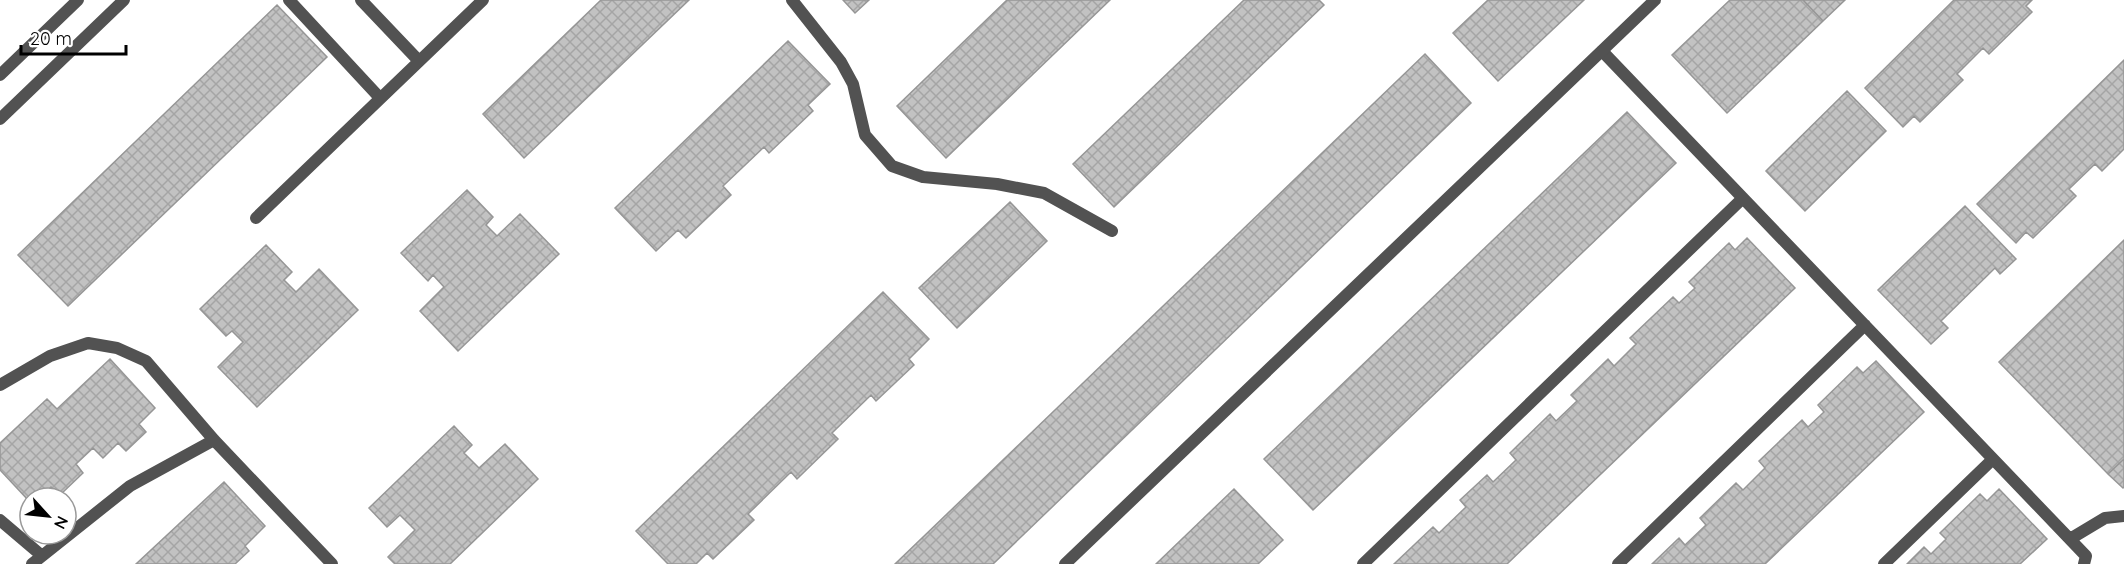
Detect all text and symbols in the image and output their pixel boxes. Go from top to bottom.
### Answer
scale bar [21,18,126,56]
text: 20 m [30,27,72,50]
north arrow [18,486,78,546]
text: N [50,513,73,533]

